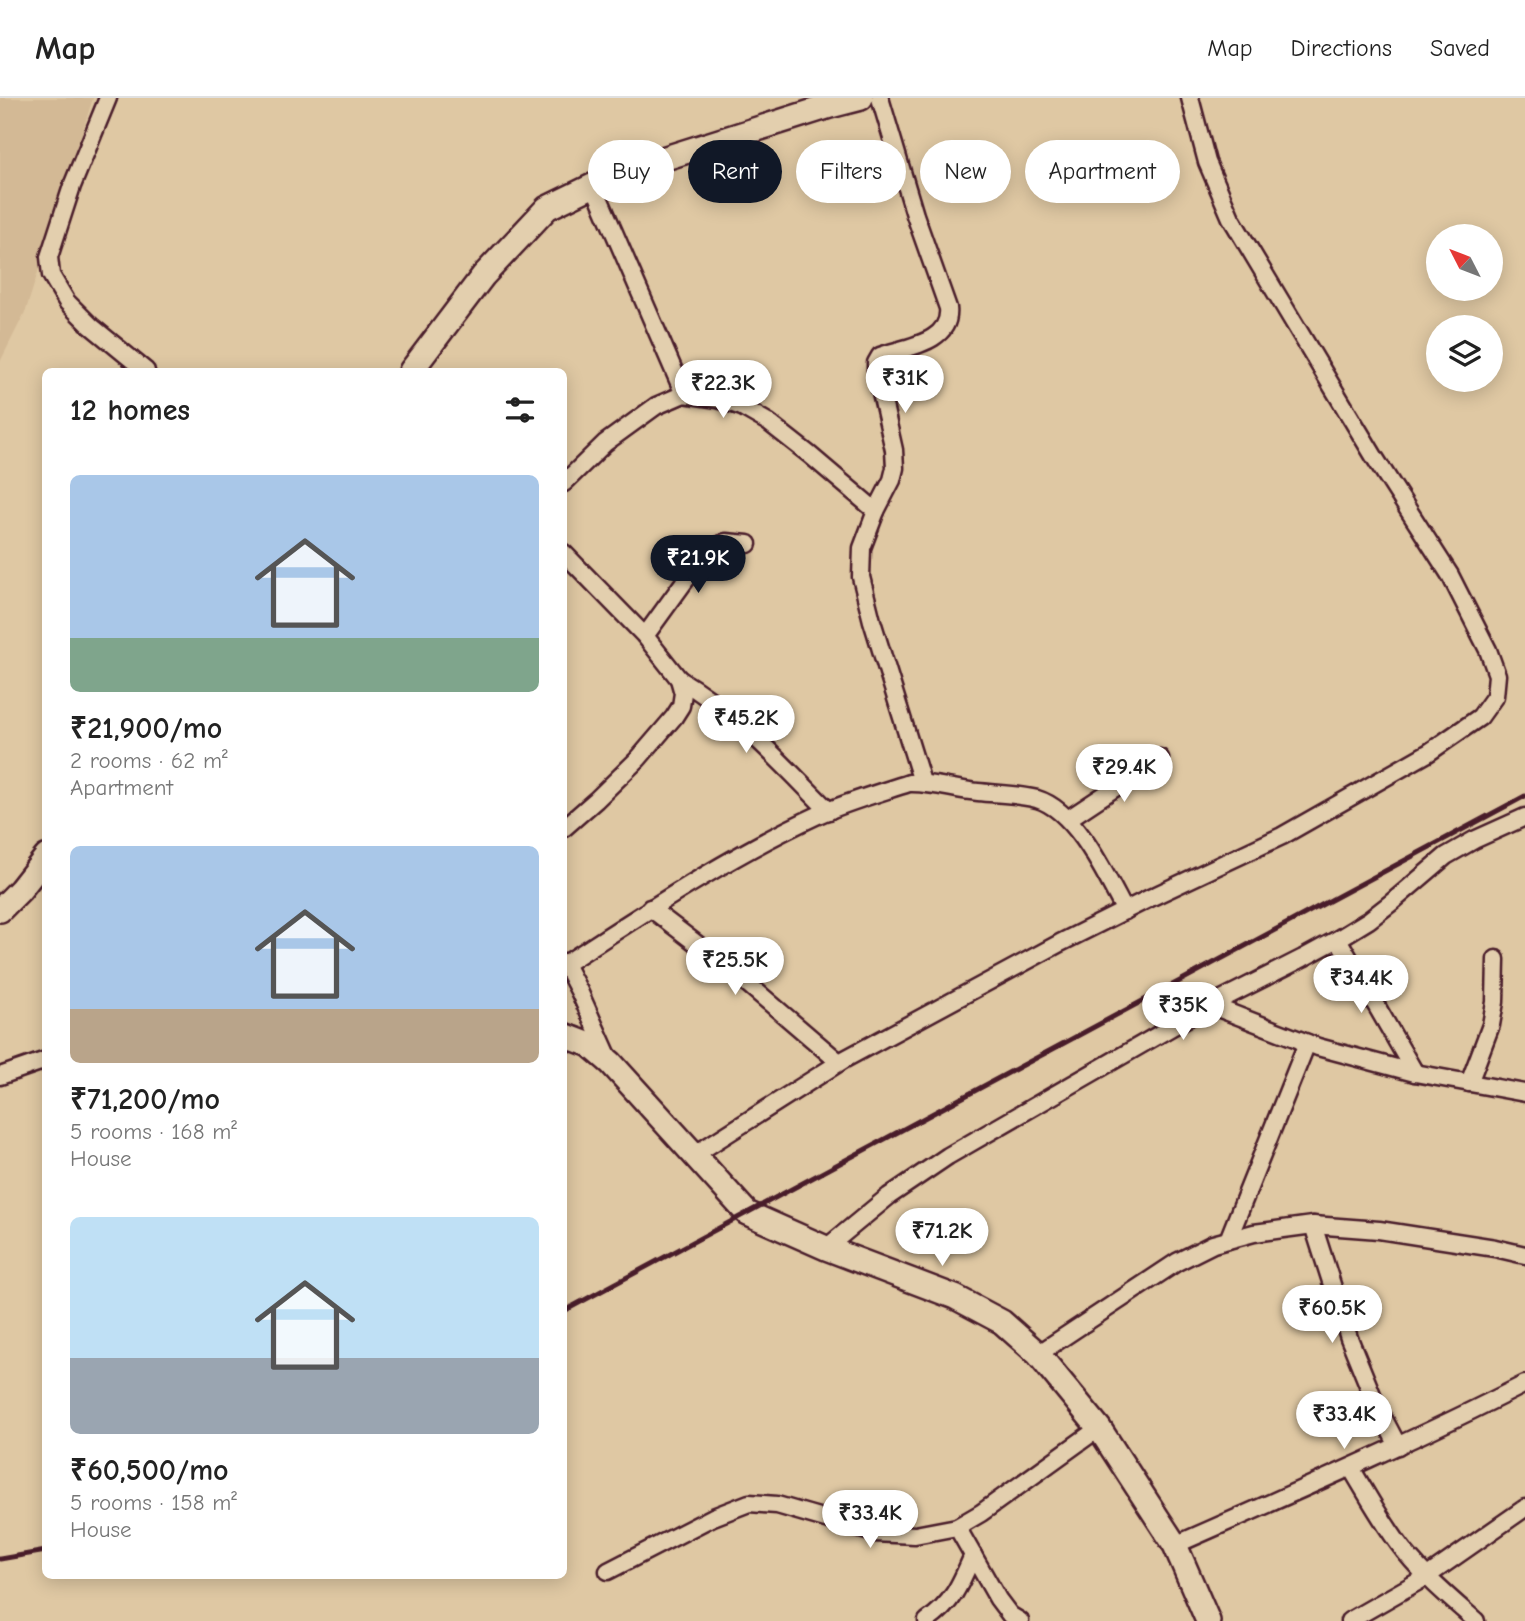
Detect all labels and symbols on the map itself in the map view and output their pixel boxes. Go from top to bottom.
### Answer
north arrow [1426,224,1503,301]
pin: ₹31K [864,356,946,415]
pin: ₹22.3K [666,360,780,420]
pin: ₹21.9K [641,536,755,595]
pin: ₹45.2K [689,696,803,755]
pin: ₹29.4K [1067,744,1181,804]
pin: ₹25.5K [678,937,792,997]
pin: ₹34.4K [1304,956,1418,1015]
pin: ₹35K [1142,982,1224,1042]
pin: ₹71.2K [885,1208,999,1268]
pin: ₹60.5K [1275,1286,1389,1345]
pin: ₹33.4K [1287,1392,1401,1451]
pin: ₹33.4K [813,1490,927,1550]

